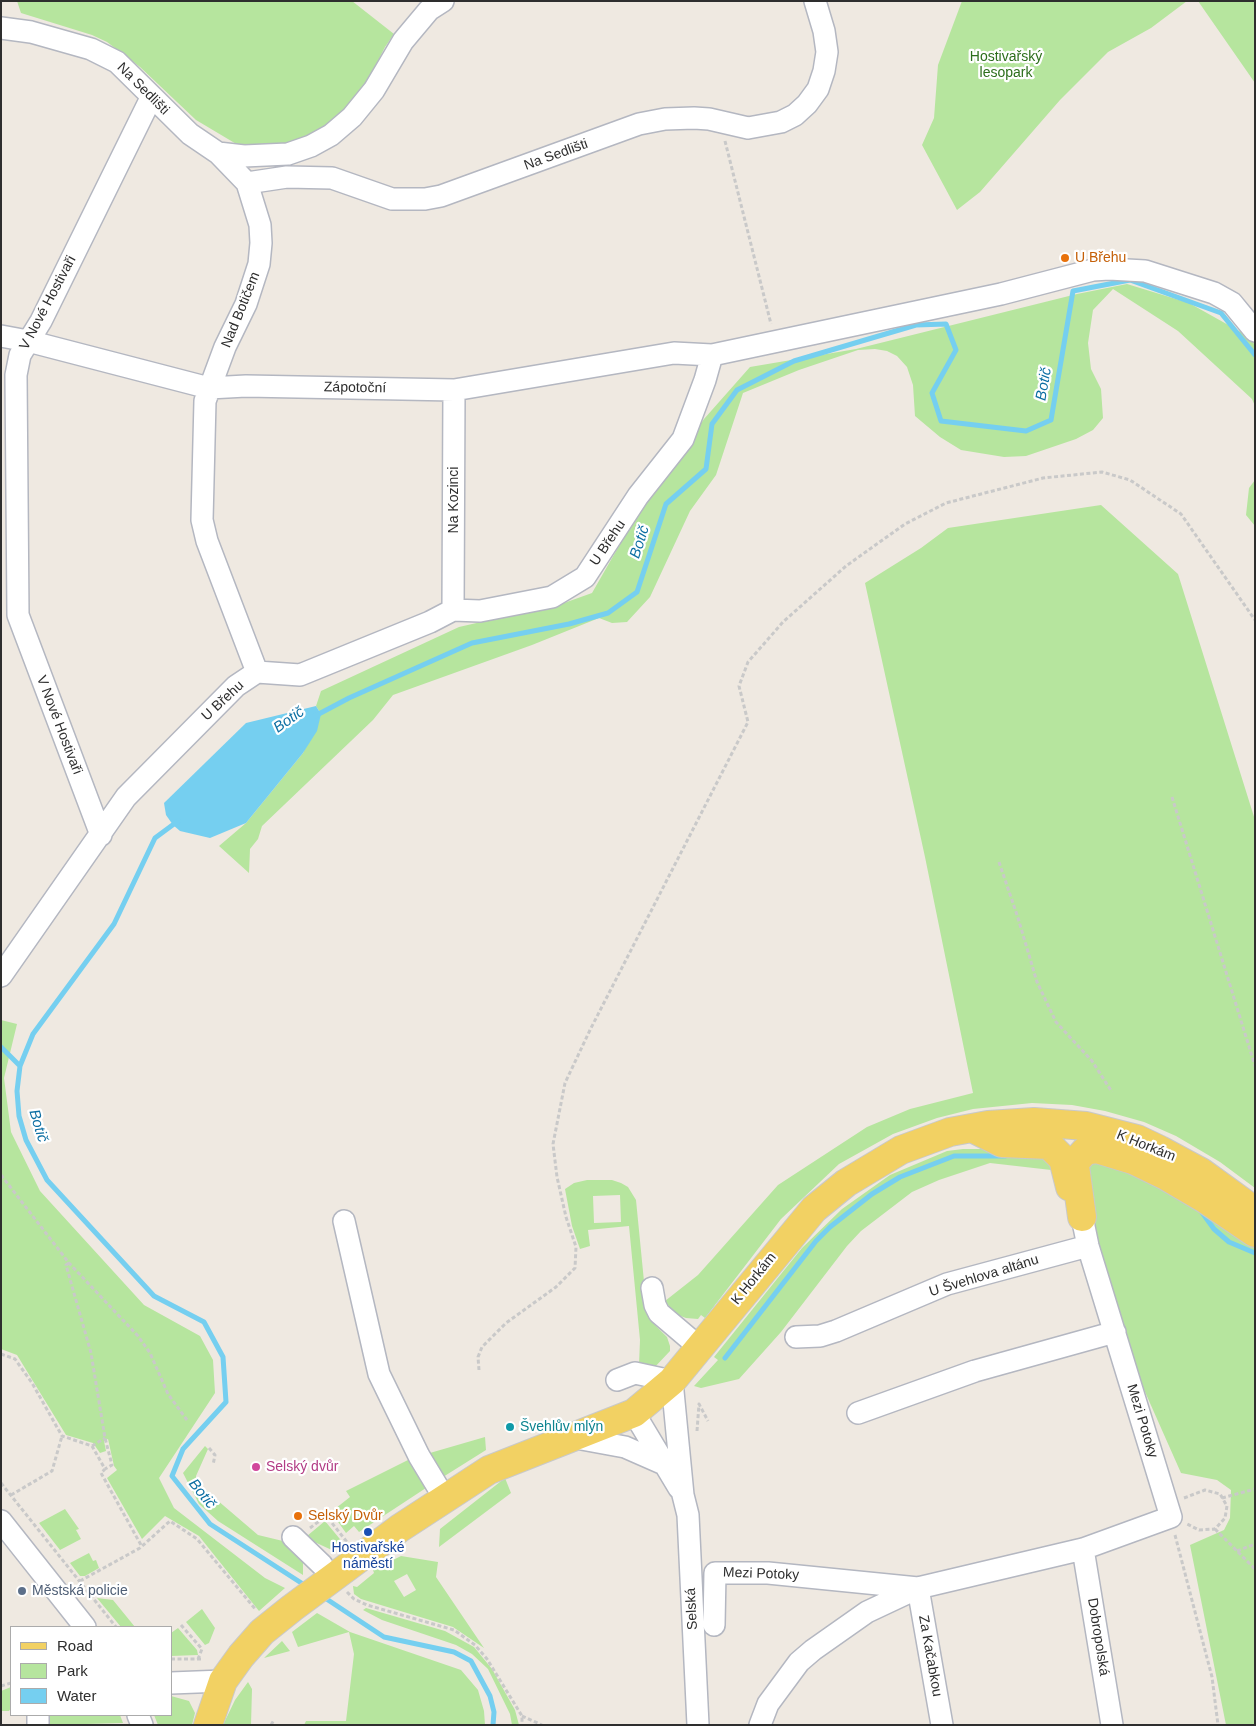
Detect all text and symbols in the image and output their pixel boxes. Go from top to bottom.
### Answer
park label: Hostivařský lesopark [970,49,1042,82]
street label: Na Sedlišti [113,59,173,119]
street label: Na Sedlišti [522,136,590,174]
place label: U Břehu [1075,250,1126,266]
marker: U Břehu [1059,252,1071,264]
street label: V Nové Hostivaři [16,253,80,353]
street label: Nad Botičem [218,270,264,350]
water label: Botič [1032,366,1056,402]
street label: Zápotoční [324,379,386,397]
street label: Na Kozinci [446,467,462,533]
street label: U Břehu [587,517,629,569]
water label: Botič [626,523,654,561]
street label: V Nové Hostivaři [32,673,86,777]
street label: U Břehu [198,677,248,725]
water label: Botič [270,703,308,737]
water label: Botič [25,1107,51,1145]
street label: K Horkám [1114,1127,1178,1165]
street label: K Horkám [728,1250,780,1308]
street label: U Švehlova altánu [927,1251,1041,1301]
street label: Mezi Potoky [1123,1382,1161,1460]
place label: Švehlův mlýn [520,1419,603,1435]
marker: Švehlův mlýn [504,1421,516,1433]
place label: Selský dvůr [266,1459,338,1475]
marker: Selský dvůr [250,1461,262,1473]
water label: Botič [185,1475,219,1513]
place label: Selský Dvůr [308,1508,383,1524]
marker: Selský Dvůr [292,1510,304,1522]
marker: Hostivařské náměstí [362,1526,374,1538]
place label: Hostivařské náměstí [331,1540,405,1572]
street label: Mezi Potoky [723,1564,799,1584]
place label: Městská policie [32,1583,128,1599]
marker: Městská policie [16,1585,28,1597]
street label: Selská [683,1588,701,1630]
street label: Dobropolská [1084,1597,1112,1677]
street label: Za Kačabkou [915,1614,945,1698]
legend [10,1626,172,1716]
text: Road [57,1637,93,1654]
text: Park [57,1662,88,1679]
text: Water [57,1687,96,1704]

